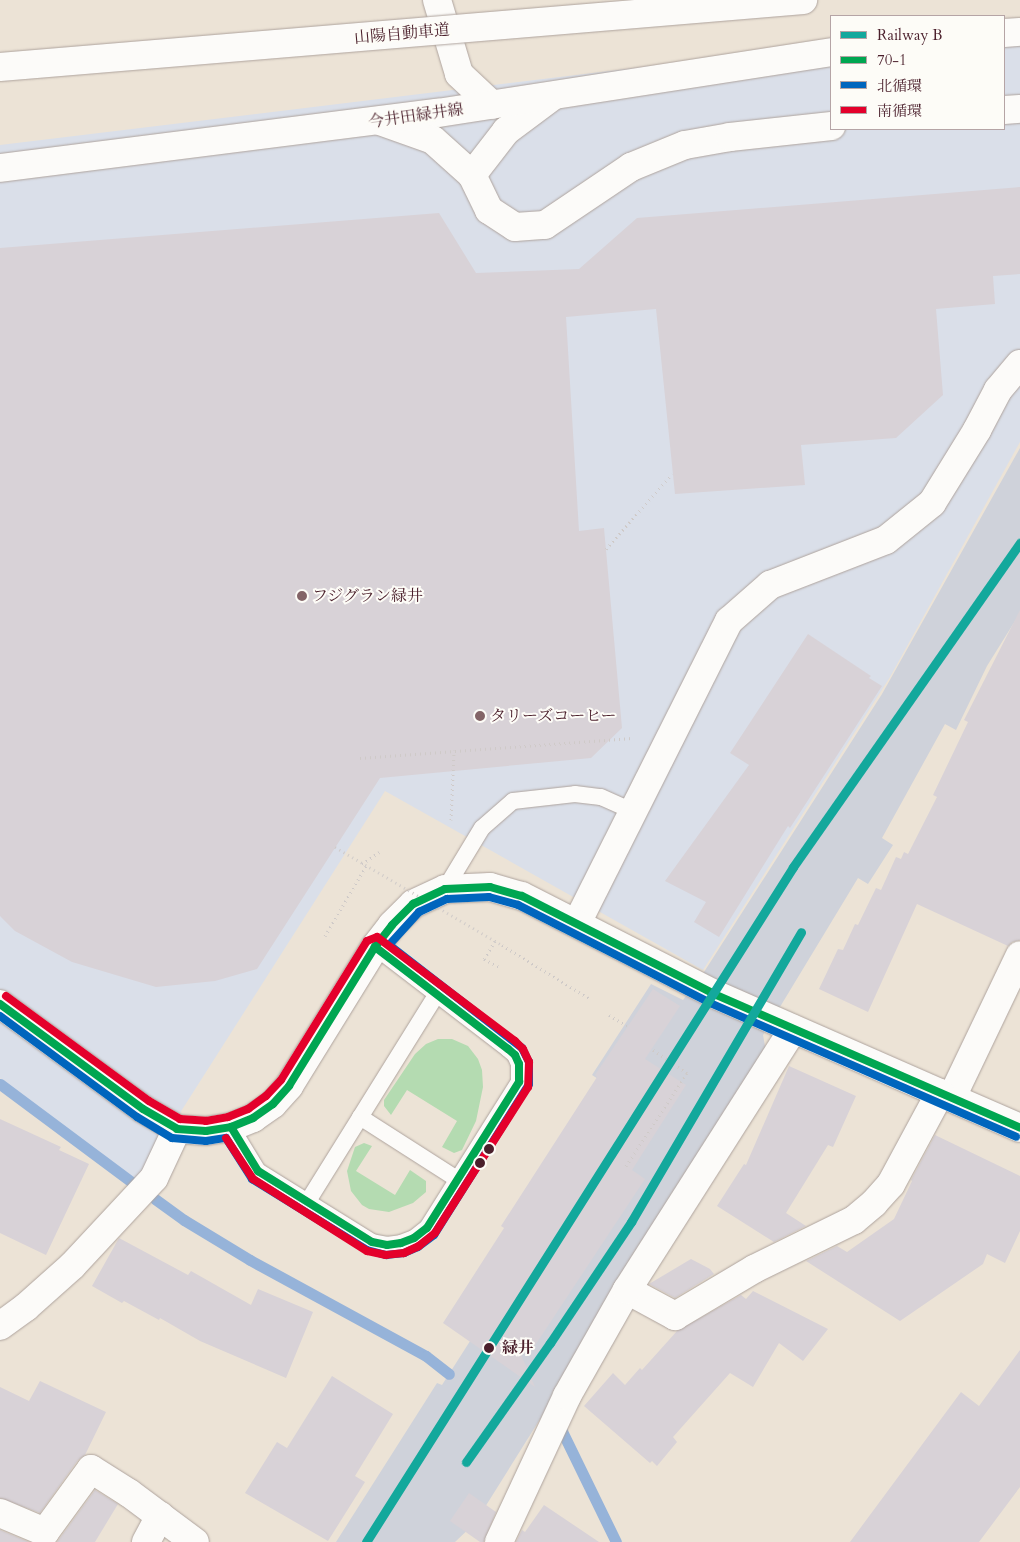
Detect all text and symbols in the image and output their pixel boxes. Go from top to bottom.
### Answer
legend [830,15,1005,130]
street label: 山陽自動車道 [353,20,451,48]
text: Railway B [877,25,943,45]
text: 70-1 [877,50,907,70]
text: 北循環 [877,76,922,96]
street label: 今井田緑井線 [367,100,465,132]
text: 南循環 [877,101,922,121]
place label: フジグラン緑井 [312,586,424,606]
marker: フジグラン緑井 [296,590,308,602]
place label: タリーズコーヒー [490,706,617,726]
marker: タリーズコーヒー [474,710,486,722]
unlabelled marker [484,1144,494,1154]
unlabelled marker [475,1158,485,1168]
place label: 緑井 [502,1338,534,1358]
marker: 緑井 [480,1339,498,1357]

